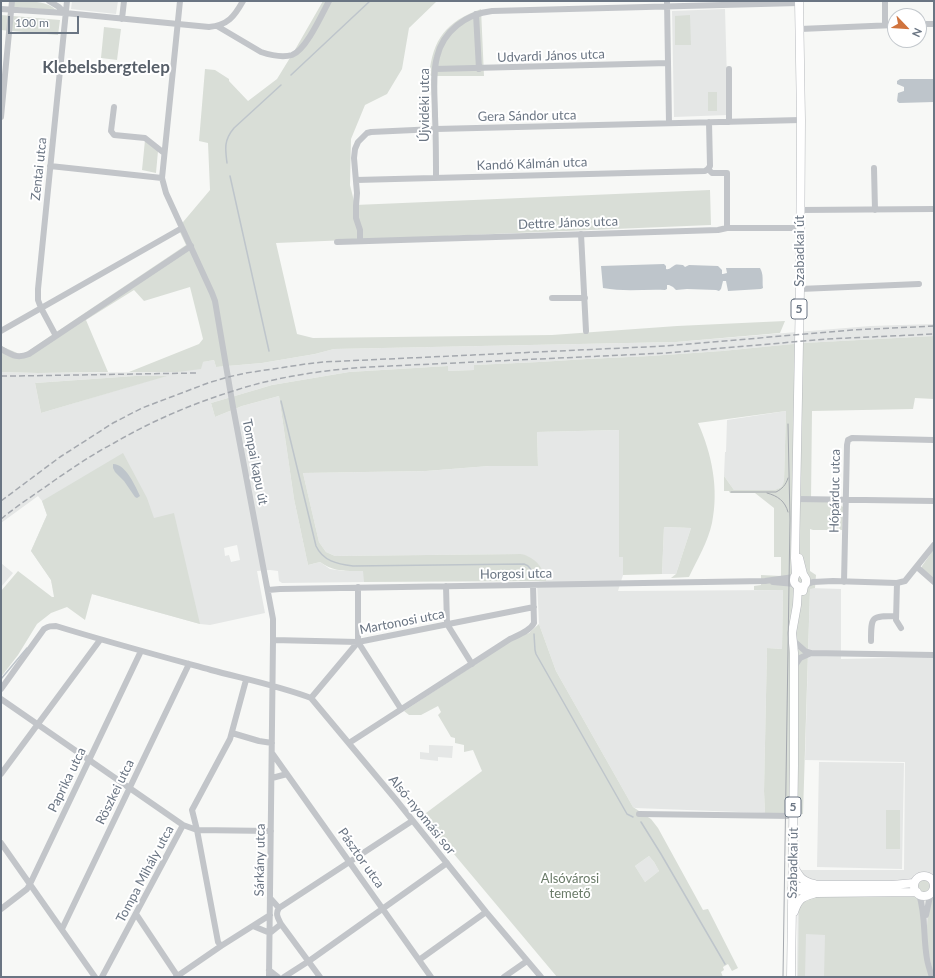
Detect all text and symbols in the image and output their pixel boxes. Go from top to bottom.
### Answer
scale bar [10,8,81,34]
north arrow [887,8,927,48]
text: 100 m [15,15,49,30]
text: N [910,26,925,39]
street label: Udvardi János utca [497,46,605,66]
district label: Klebelsbergtelep [42,58,170,78]
street label: Újvidéki utca [417,68,433,142]
street label: Gera Sándor utca [478,107,576,125]
street label: Zentai utca [28,137,50,201]
street label: Kandó Kálmán utca [476,154,588,174]
street label: Dettre János utca [518,213,618,233]
street label: Szabadkai út [792,215,808,287]
road number: 5 [791,299,807,319]
street label: Tompai kapu út [239,418,271,506]
street label: Hópárduc utca [826,449,844,533]
street label: Horgosi utca [480,566,552,582]
street label: Martonosi utca [358,606,446,638]
street label: Paprika utca [45,745,89,815]
street label: Röszkei utca [92,757,138,827]
street label: Alsó-nyomási sor [385,772,459,858]
road number: 5 [785,797,801,817]
street label: Tompa Mihály utca [113,823,177,925]
street label: Sárkány utca [252,823,268,897]
street label: Pásztor utca [334,825,388,891]
street label: Szabadkai út [785,827,801,899]
park label: Alsóvárosi temető [541,871,599,902]

